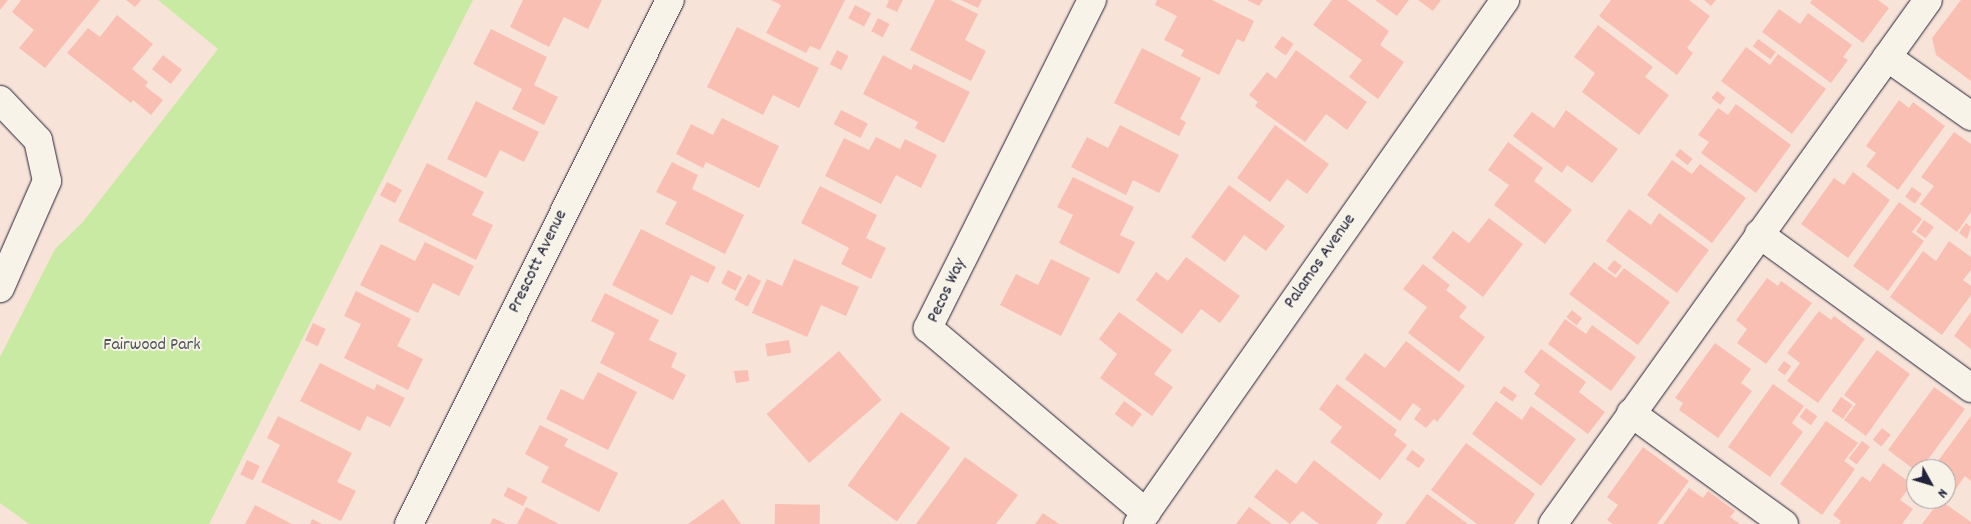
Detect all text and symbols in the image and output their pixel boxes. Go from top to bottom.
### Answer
street label: Prescott Avenue [505,207,573,317]
street label: Palamos Avenue [1280,210,1362,314]
street label: Pecos Way [924,255,972,327]
park label: Fairwood Park [103,335,201,357]
north arrow [1906,459,1956,509]
text: N [1932,484,1952,502]

